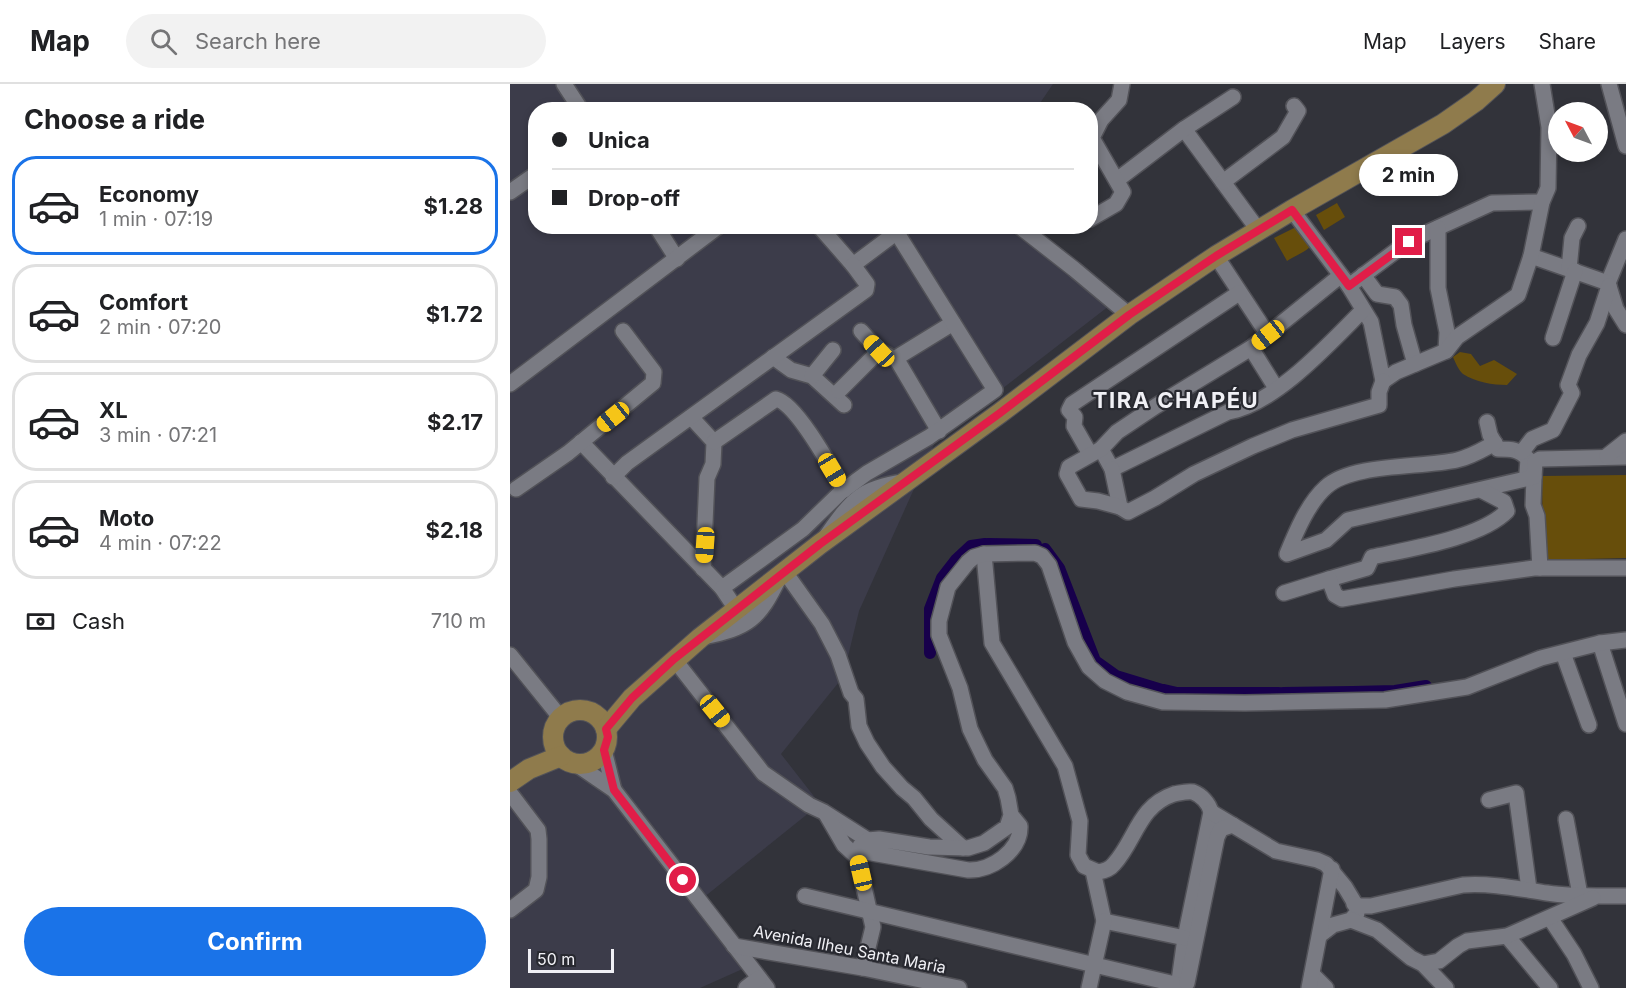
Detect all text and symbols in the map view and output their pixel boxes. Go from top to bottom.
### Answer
search box [126,14,546,68]
text: Map [30,24,90,58]
icon: search [147,25,180,58]
text: Search here [195,28,321,54]
text: Map [1363,29,1407,54]
text: Layers [1440,29,1506,54]
text: Share [1539,29,1596,54]
north arrow [1548,102,1608,162]
map controls [1548,102,1608,162]
text: Choose a ride [24,103,205,136]
text: Unica [588,127,650,153]
callout: 2 min [1360,155,1458,197]
text: 2 min [1382,163,1435,187]
icon: car [27,179,81,233]
text: Economy [99,181,199,207]
text: Drop-off [588,185,680,211]
text: $1.28 [424,193,483,219]
text: 1 min · 07:19 [99,207,213,231]
route end [1395,228,1422,255]
icon: car [27,287,81,341]
text: Comfort [99,289,188,315]
text: $1.72 [426,301,483,327]
text: 2 min · 07:20 [99,315,221,339]
car [1248,317,1288,353]
car [860,332,898,370]
district label: TIRA CHAPÉU [1093,387,1259,413]
icon: car [27,395,81,449]
text: XL [99,397,128,423]
car [593,399,633,435]
text: $2.17 [427,409,483,435]
text: 3 min · 07:21 [99,423,217,447]
car [815,450,849,490]
icon: car [27,503,81,557]
text: Moto [99,505,154,531]
text: $2.18 [426,517,483,543]
car [695,526,715,564]
text: 4 min · 07:22 [99,531,222,555]
icon: cash [24,605,57,638]
text: Cash [72,608,125,634]
text: 710 m [431,609,486,633]
car [697,691,733,731]
car [848,853,874,893]
route start [669,866,696,893]
button: Confirm [24,907,486,976]
street label: Avenida Ilheu Santa Maria [752,921,948,977]
scale bar [528,946,614,974]
text: 50 m [537,949,575,969]

